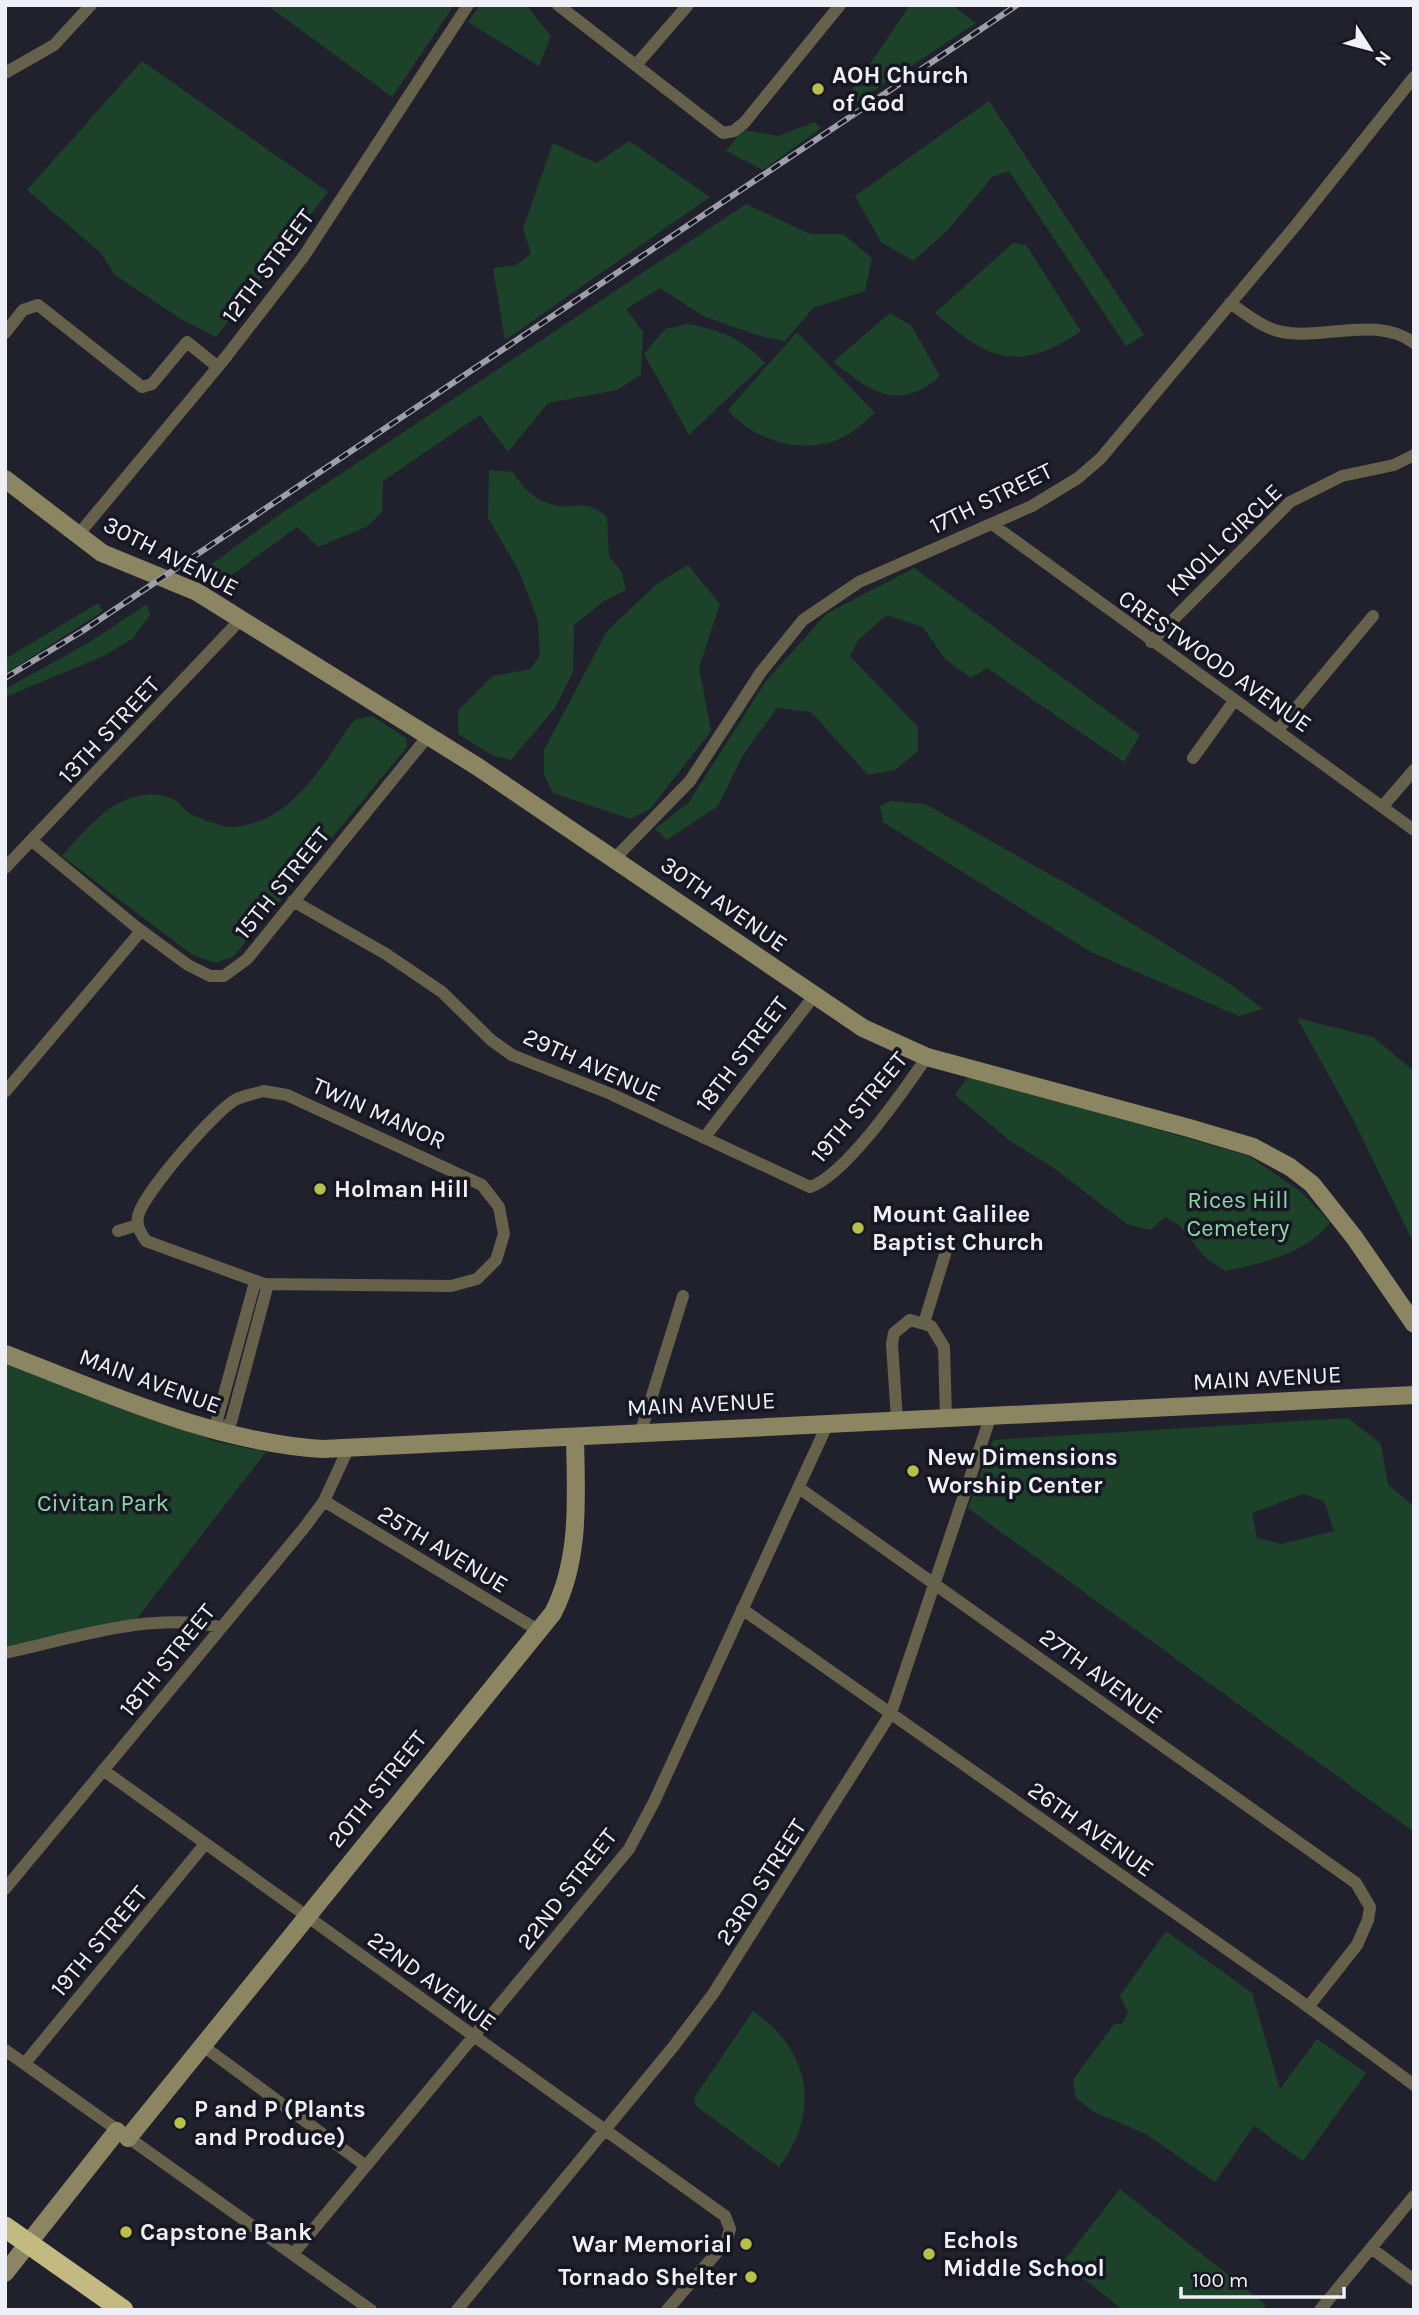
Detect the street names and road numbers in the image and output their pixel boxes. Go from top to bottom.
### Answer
street label: 12TH STREET [216,203,320,329]
street label: 17TH STREET [925,456,1057,540]
street label: KNOLL CIRCLE [1160,478,1288,602]
street label: 30TH AVENUE [99,510,243,602]
street label: CRESTWOOD AVENUE [1113,584,1317,738]
street label: 13TH STREET [52,671,166,789]
street label: 15TH STREET [228,822,336,944]
street label: 30TH AVENUE [655,850,793,958]
street label: 18TH STREET [690,991,794,1117]
street label: 29TH AVENUE [519,1022,665,1108]
street label: 19TH STREET [805,1046,913,1168]
street label: TWIN MANOR [308,1071,450,1155]
street label: MAIN AVENUE [75,1342,225,1420]
street label: MAIN AVENUE [1192,1360,1342,1396]
street label: MAIN AVENUE [626,1386,776,1422]
street label: 25TH AVENUE [373,1499,513,1599]
street label: 18TH STREET [113,1598,221,1722]
street label: 27TH AVENUE [1034,1622,1168,1730]
street label: 20TH STREET [321,1725,433,1853]
street label: 26TH AVENUE [1023,1775,1159,1883]
street label: 23RD STREET [710,1814,812,1950]
street label: 22ND STREET [511,1823,623,1955]
street label: 19TH STREET [45,1880,153,2002]
street label: 22ND AVENUE [363,1925,501,2037]

